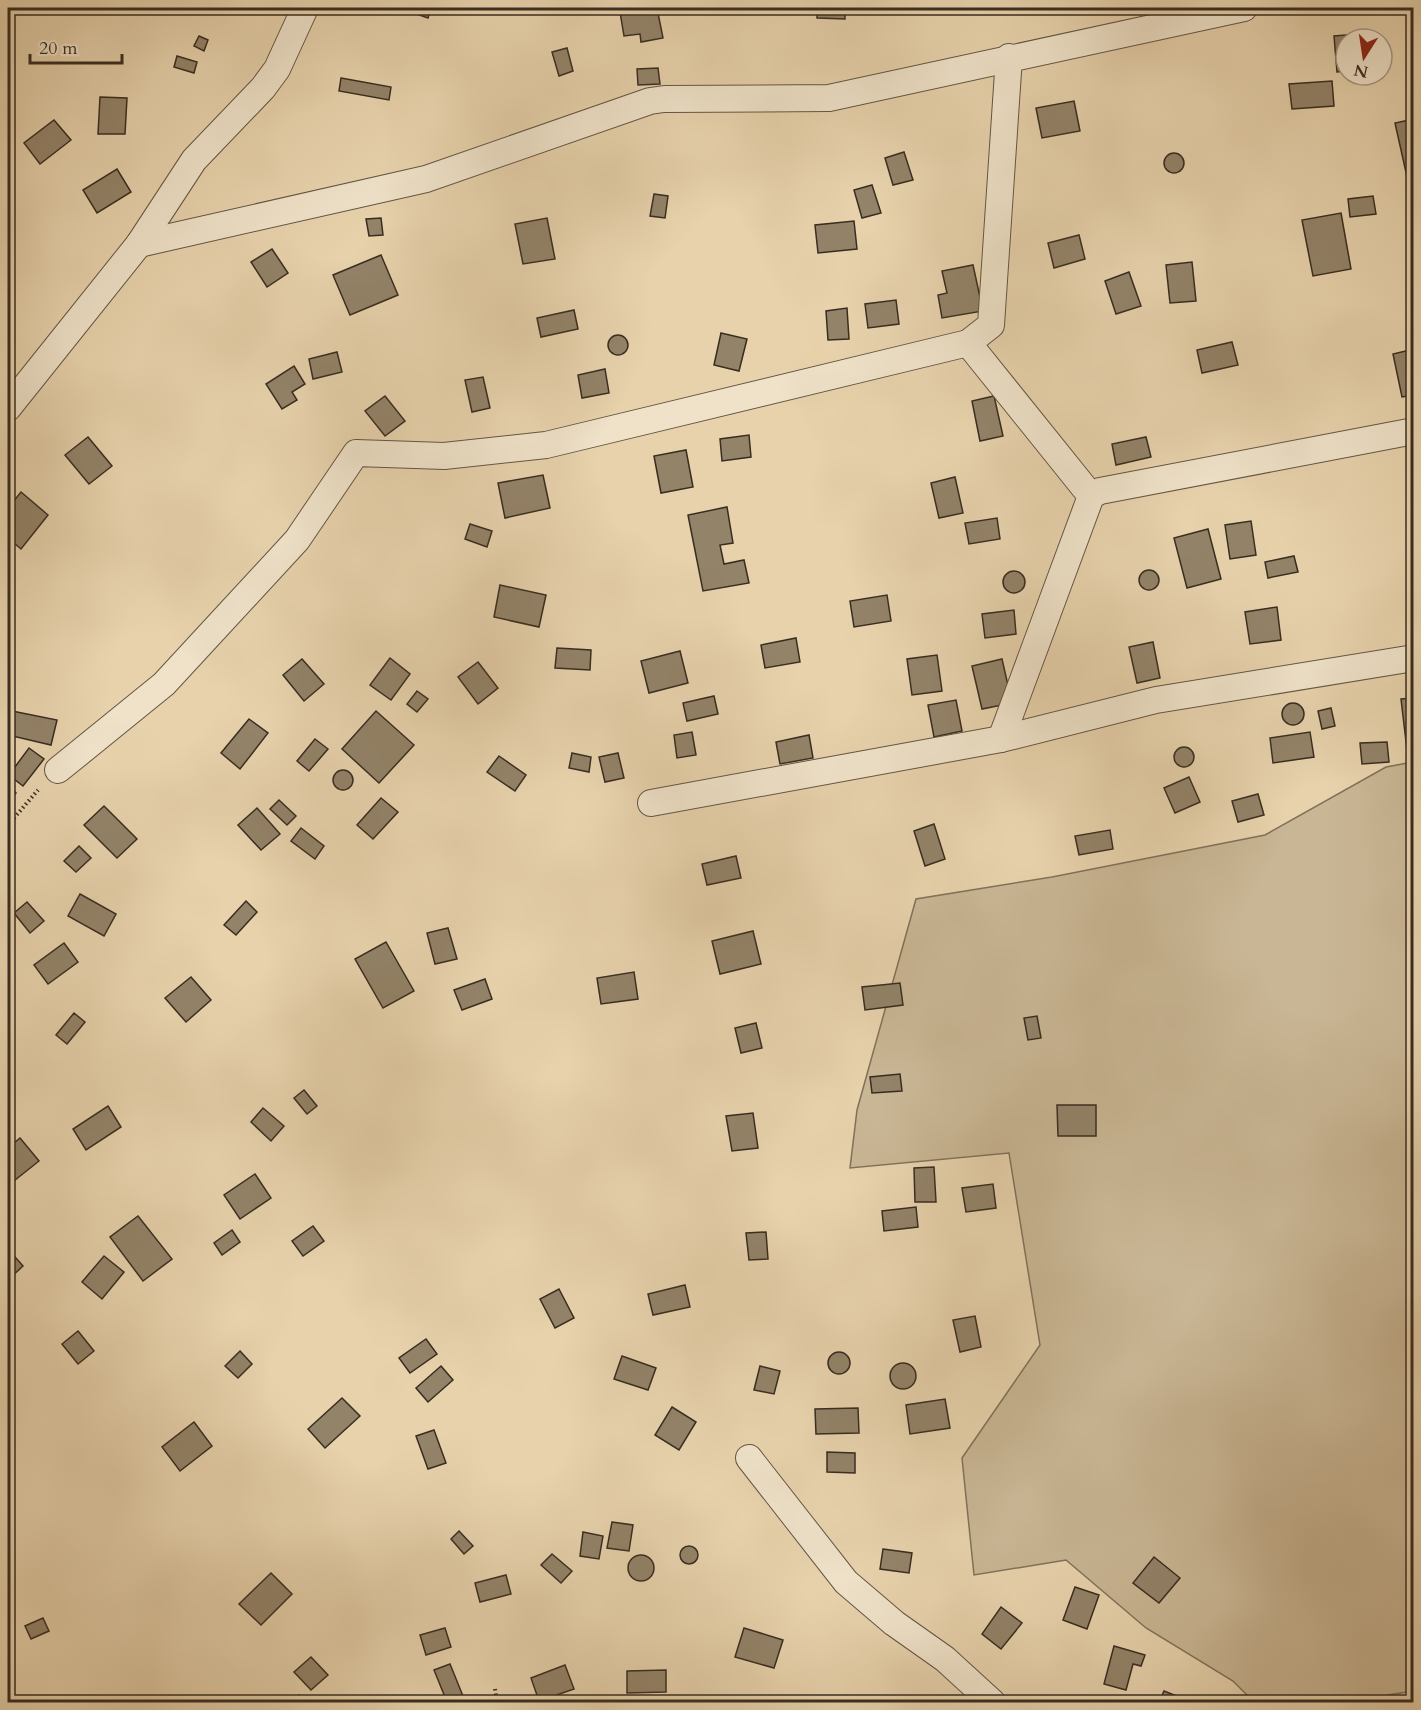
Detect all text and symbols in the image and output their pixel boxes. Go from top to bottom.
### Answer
scale bar [30,27,122,65]
north arrow [1334,27,1394,87]
text: 20 m [39,36,78,61]
text: N [1352,58,1370,83]

